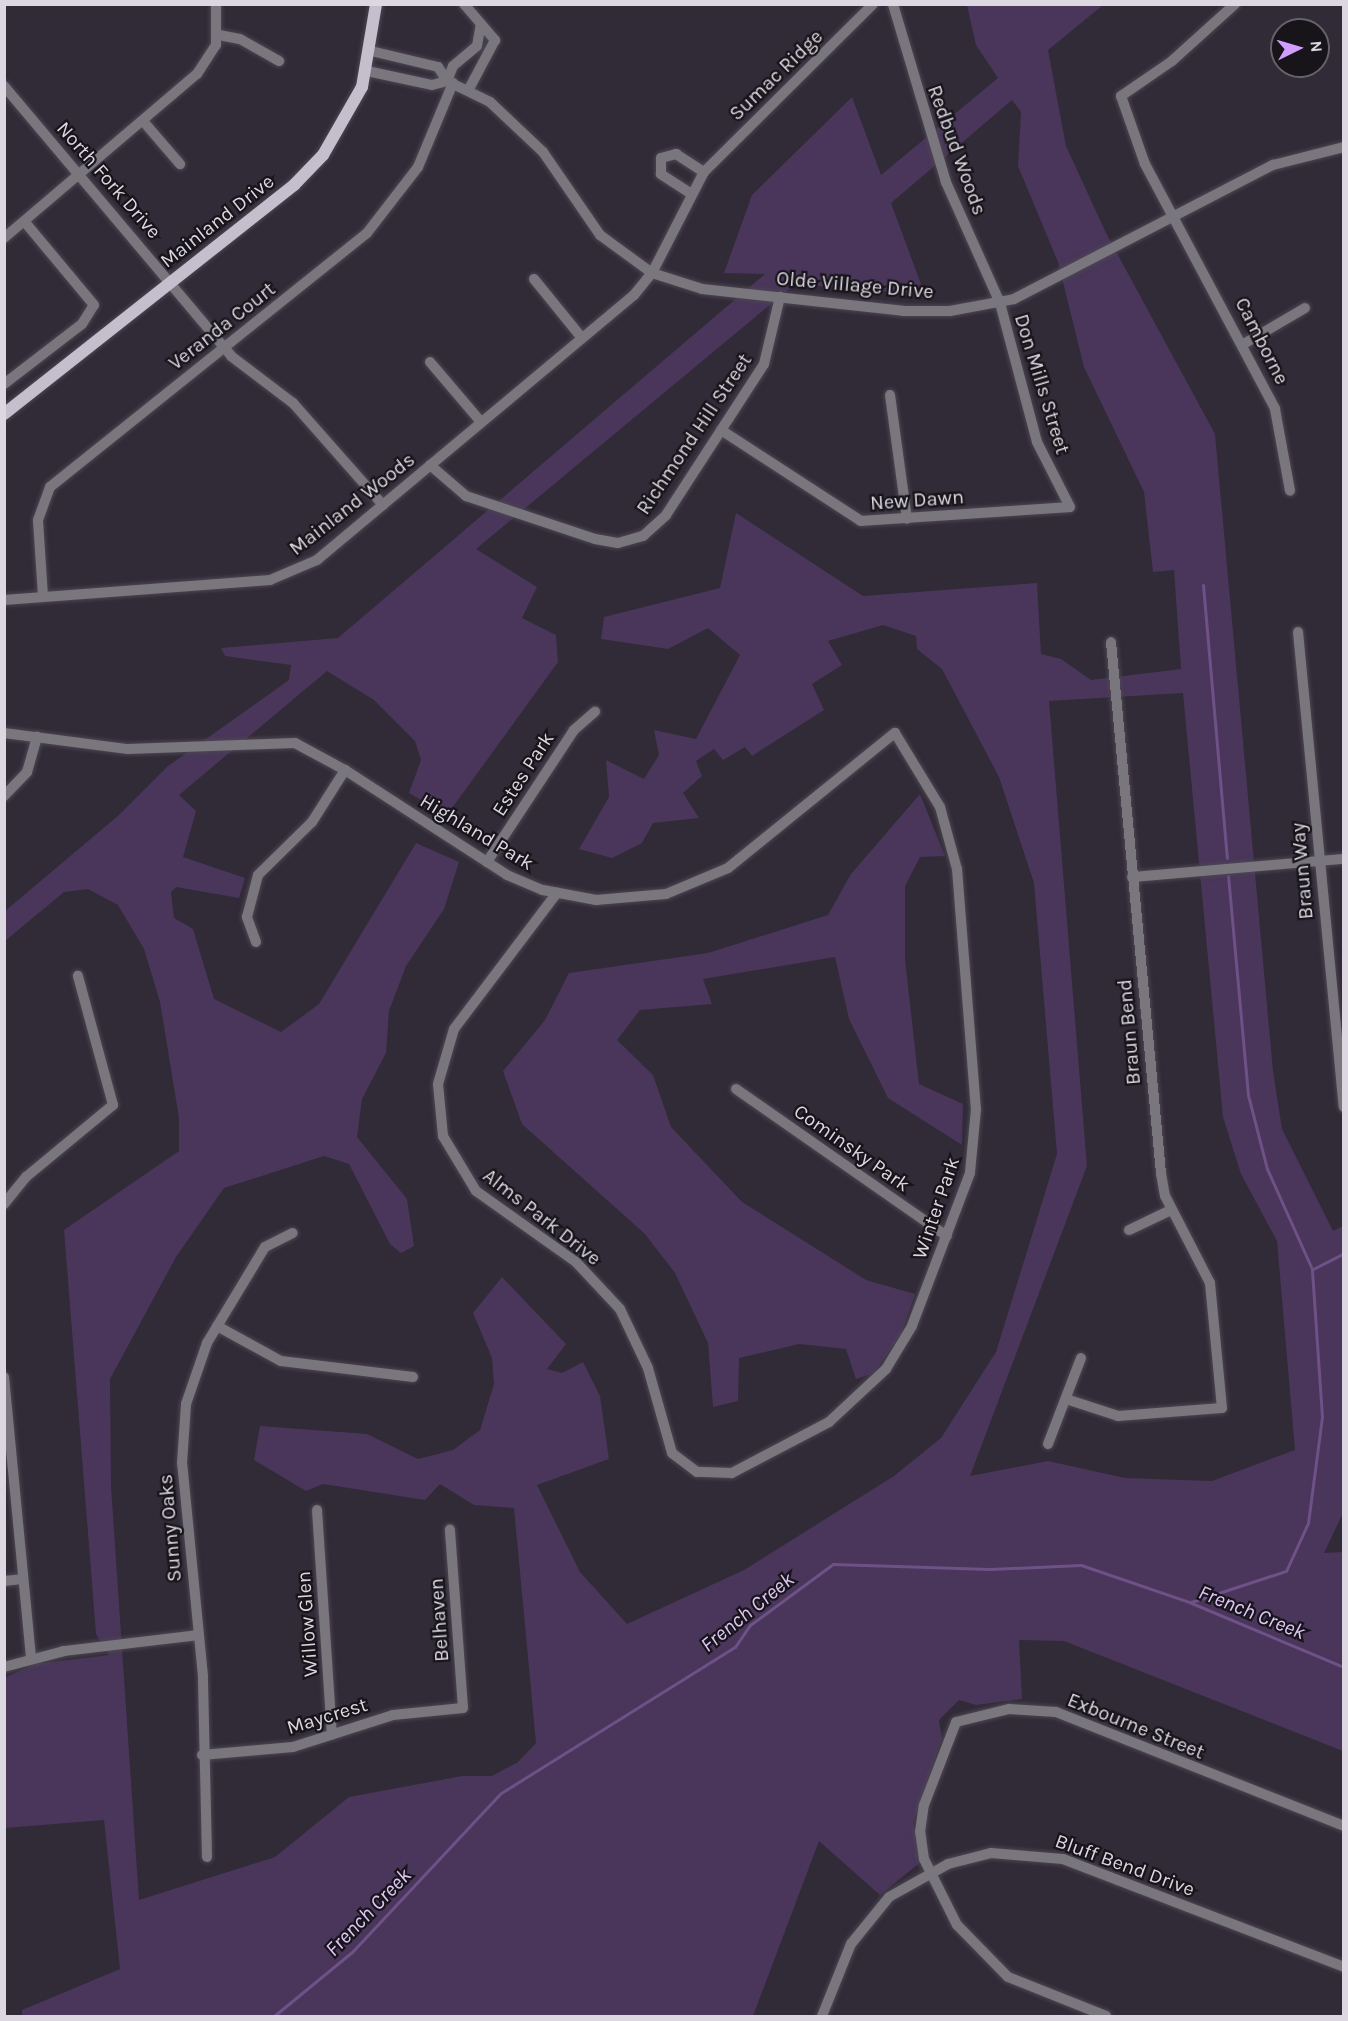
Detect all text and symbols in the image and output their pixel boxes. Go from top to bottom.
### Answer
north arrow [1270,18,1330,78]
street label: Sumac Ridge [724,24,828,126]
text: N [1306,40,1326,53]
street label: Redbud Woods [922,82,992,218]
street label: North Fork Drive [52,117,166,243]
street label: Mainland Drive [155,169,279,273]
street label: Olde Village Drive [775,266,935,304]
street label: Veranda Court [164,277,280,375]
street label: Camborne [1230,294,1294,388]
street label: Don Mills Street [1009,311,1075,457]
street label: Richmond Hill Street [631,349,757,519]
street label: Mainland Woods [284,448,420,560]
street label: New Dawn [869,485,965,515]
street label: Estes Park [487,727,559,821]
street label: Highland Park [416,789,538,875]
street label: Braun Way [1286,822,1318,920]
street label: Braun Bend [1112,978,1146,1086]
street label: Cominsky Park [789,1099,915,1197]
street label: Winter Park [907,1154,965,1262]
street label: Alms Park Drive [478,1163,606,1271]
street label: Sunny Oaks [153,1473,187,1583]
water label: French Creek [695,1567,799,1657]
street label: Willow Glen [291,1570,323,1678]
street label: Belhaven [424,1577,454,1663]
water label: French Creek [1195,1579,1309,1645]
street label: Exbourne Street [1064,1688,1208,1764]
street label: Maycrest [284,1692,370,1740]
street label: Bluff Bend Drive [1052,1829,1198,1901]
water label: French Creek [320,1863,416,1961]

